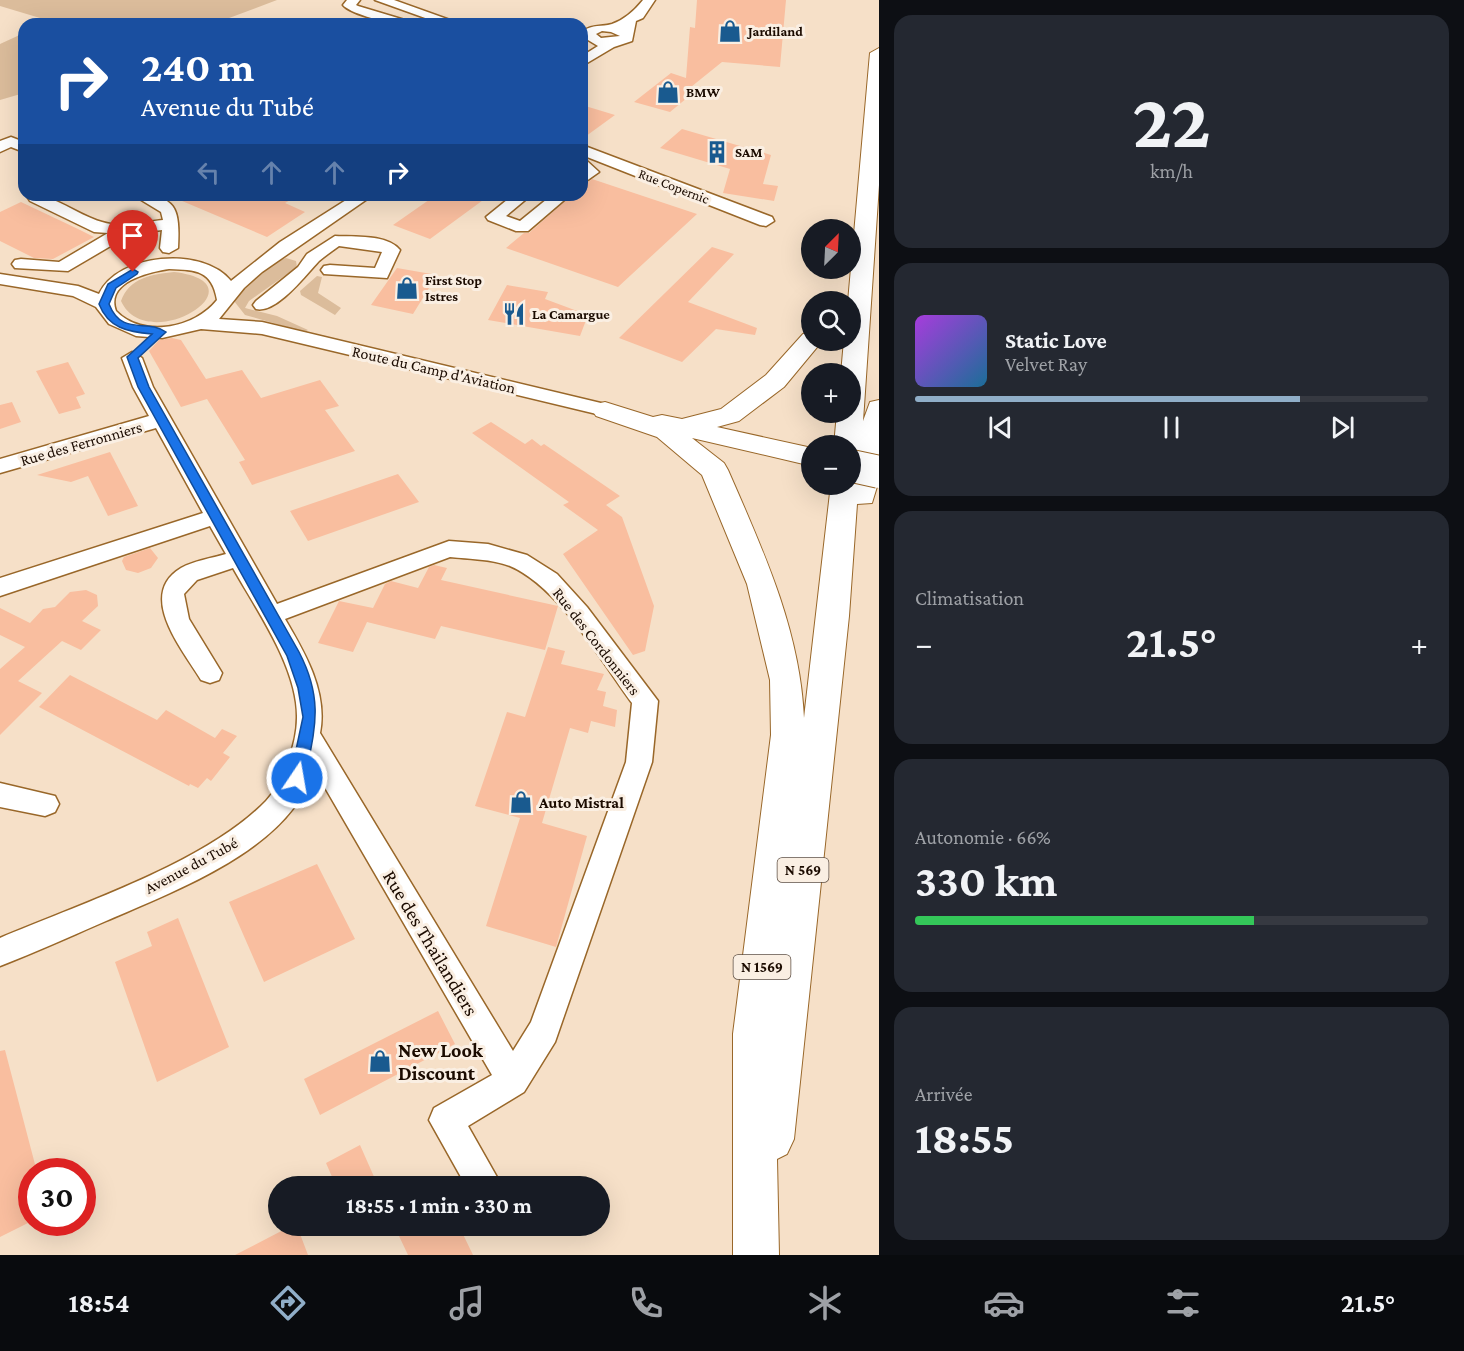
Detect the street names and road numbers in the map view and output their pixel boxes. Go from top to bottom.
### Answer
street label: Rue Copernic [636,165,712,207]
street label: Route du Camp d'Aviation [350,342,518,398]
street label: Rue des Ferronniers [18,418,144,469]
street label: Rue des Cordonniers [550,584,644,698]
street label: Avenue du Tubé [142,834,240,897]
road number: N 569 [778,858,828,882]
street label: Rue des Thailandiers [379,866,483,1020]
road number: N 1569 [734,955,790,979]

